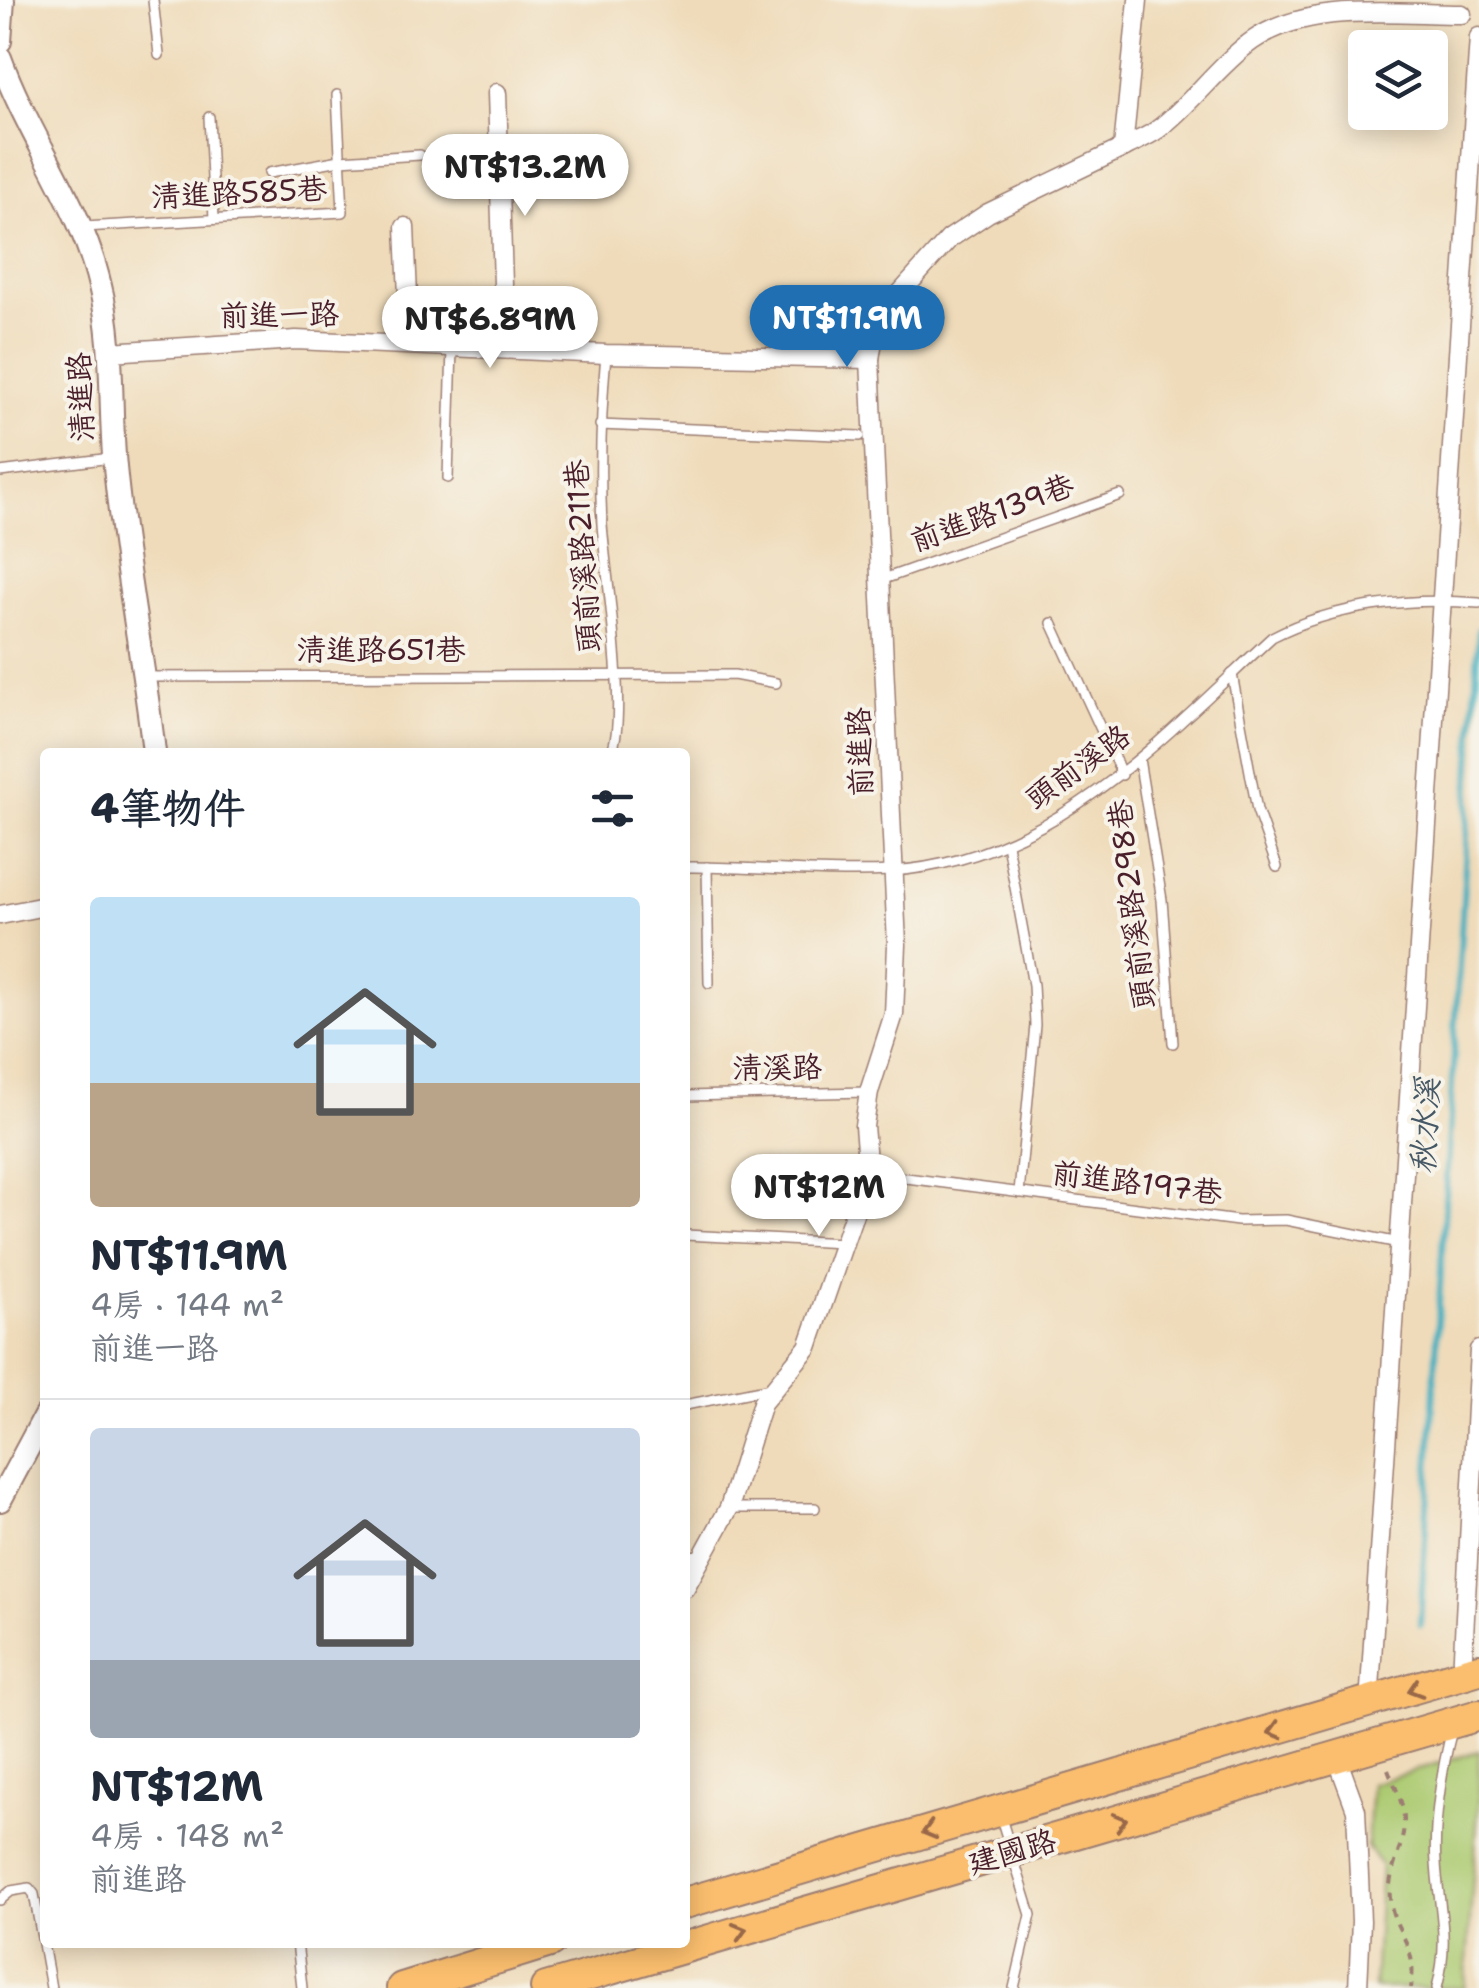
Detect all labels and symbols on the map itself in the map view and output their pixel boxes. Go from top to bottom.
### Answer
pin: NT$13.2M [422,134,628,219]
street label: 清進路585巷 [150,167,328,218]
pin: NT$11.9M [744,285,950,370]
pin: NT$6.89M [387,286,593,371]
street label: 前進一路 [219,293,339,336]
street label: 清進路 [58,351,103,443]
street label: 頭前溪路211巷 [555,458,610,654]
street label: 前進路139巷 [904,464,1079,561]
street label: 清進路651巷 [296,629,466,670]
street label: 前進路 [837,706,882,798]
street label: 頭前溪路 [1017,715,1138,818]
street label: 頭前溪路298巷 [1098,797,1165,1011]
street label: 清溪路 [732,1046,822,1089]
water label: 秋水溪 [1401,1075,1449,1175]
street label: 前進路197巷 [1049,1152,1225,1213]
pin: NT$12M [738,1154,900,1239]
one-way arrow [1408,1677,1425,1697]
one-way arrow [1267,1719,1284,1740]
one-way arrow [1110,1812,1127,1833]
one-way arrow [921,1819,938,1840]
street label: 建國路 [963,1819,1061,1884]
one-way arrow [731,1922,748,1943]

